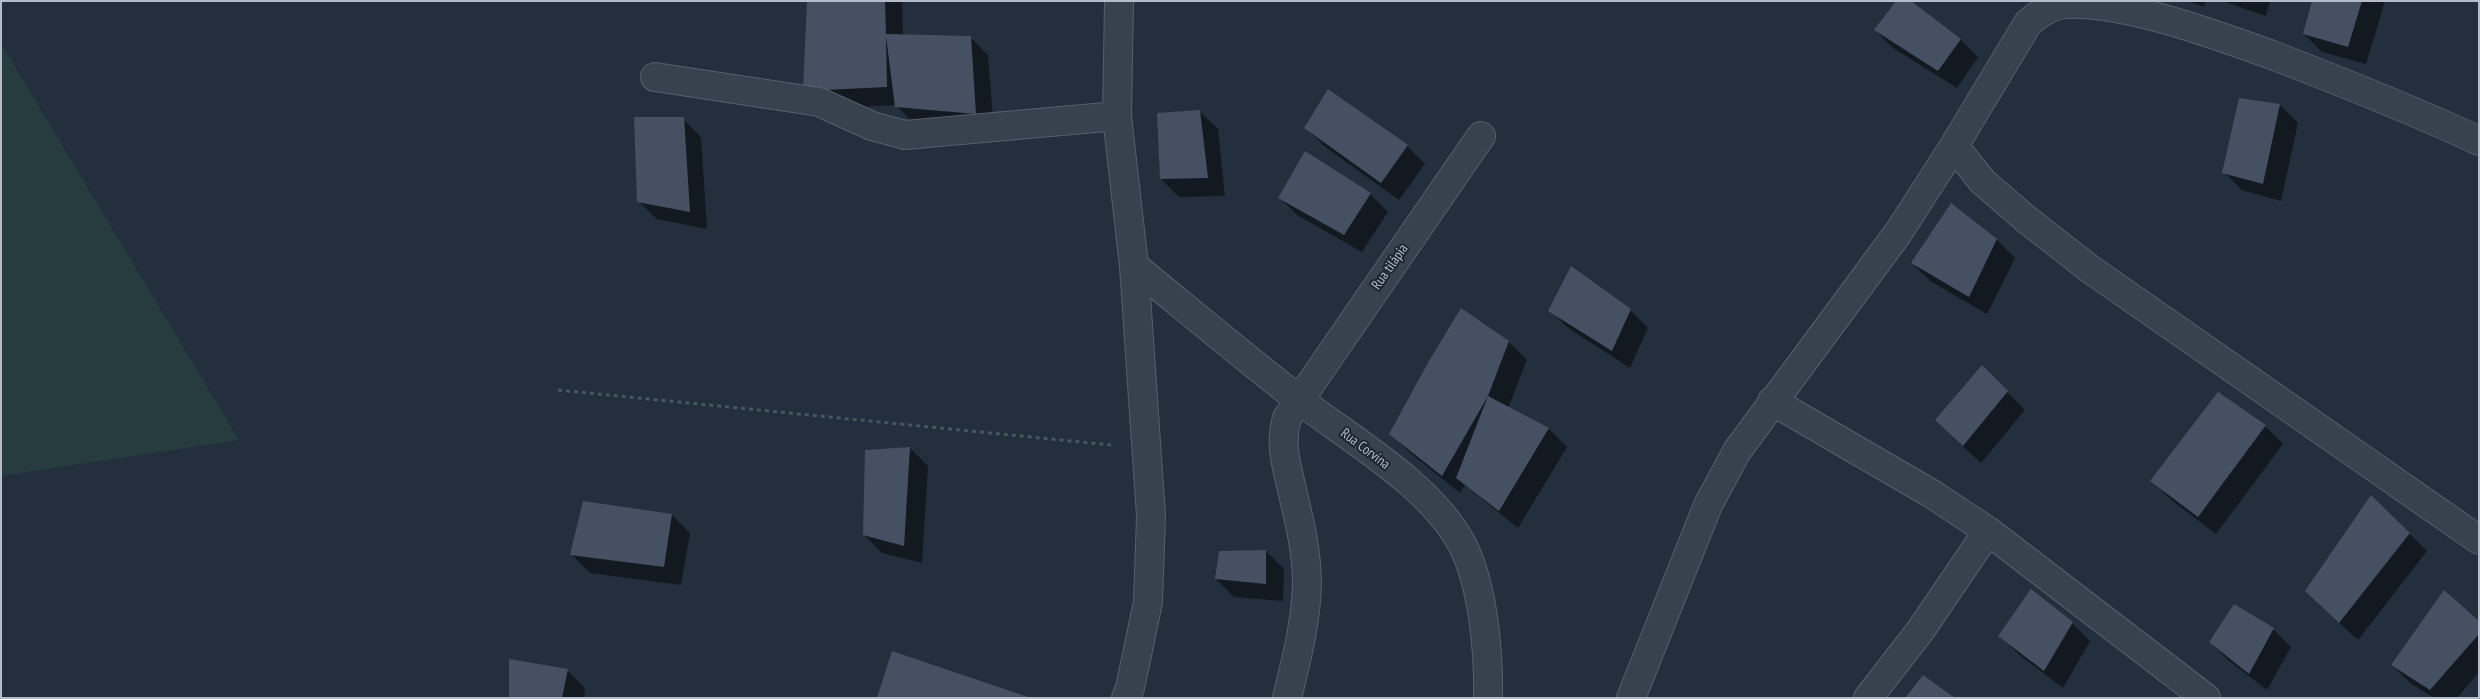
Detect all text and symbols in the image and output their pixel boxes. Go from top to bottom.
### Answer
street label: Rua tilápia [1368,241,1412,293]
street label: Rua Corvina [1337,425,1393,473]

